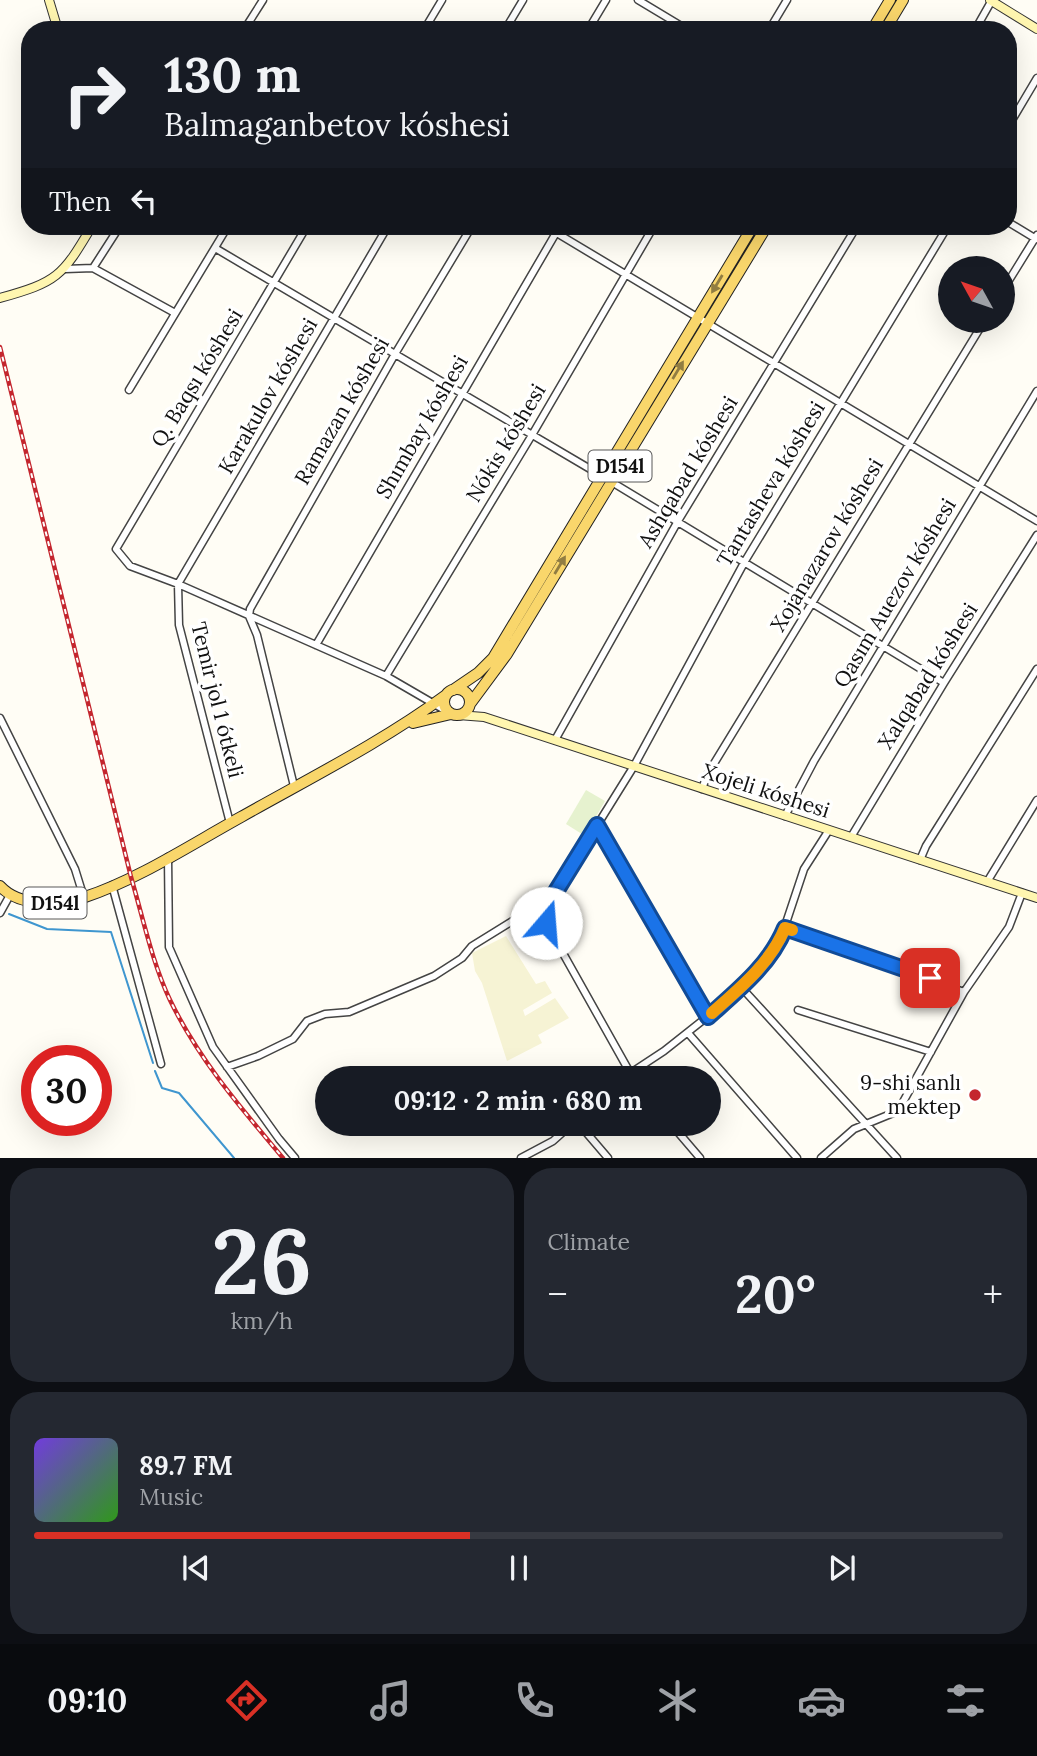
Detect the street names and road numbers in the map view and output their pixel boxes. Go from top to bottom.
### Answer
street label: Q. Baqsı kóshesi [145,304,248,452]
street label: Karakulov kóshesi [212,313,323,479]
street label: Ramazan kóshesi [288,332,395,489]
street label: Shımbay kóshesi [370,350,474,503]
street label: Nókis kóshesi [460,379,551,507]
street label: Ashqabad kóshesi [631,391,744,553]
street label: Tantasheva kóshesi [710,396,831,571]
road number: D154l [588,450,652,481]
street label: Xojanazarov kóshesi [764,453,889,636]
street label: Qasım Auezov kóshesi [827,493,962,692]
street label: Xalqabad kóshesi [872,598,983,754]
street label: Temir jol 1 ótkeli [185,619,250,781]
street label: Xojeli kóshesi [699,757,833,824]
road number: D154l [23,888,86,918]

